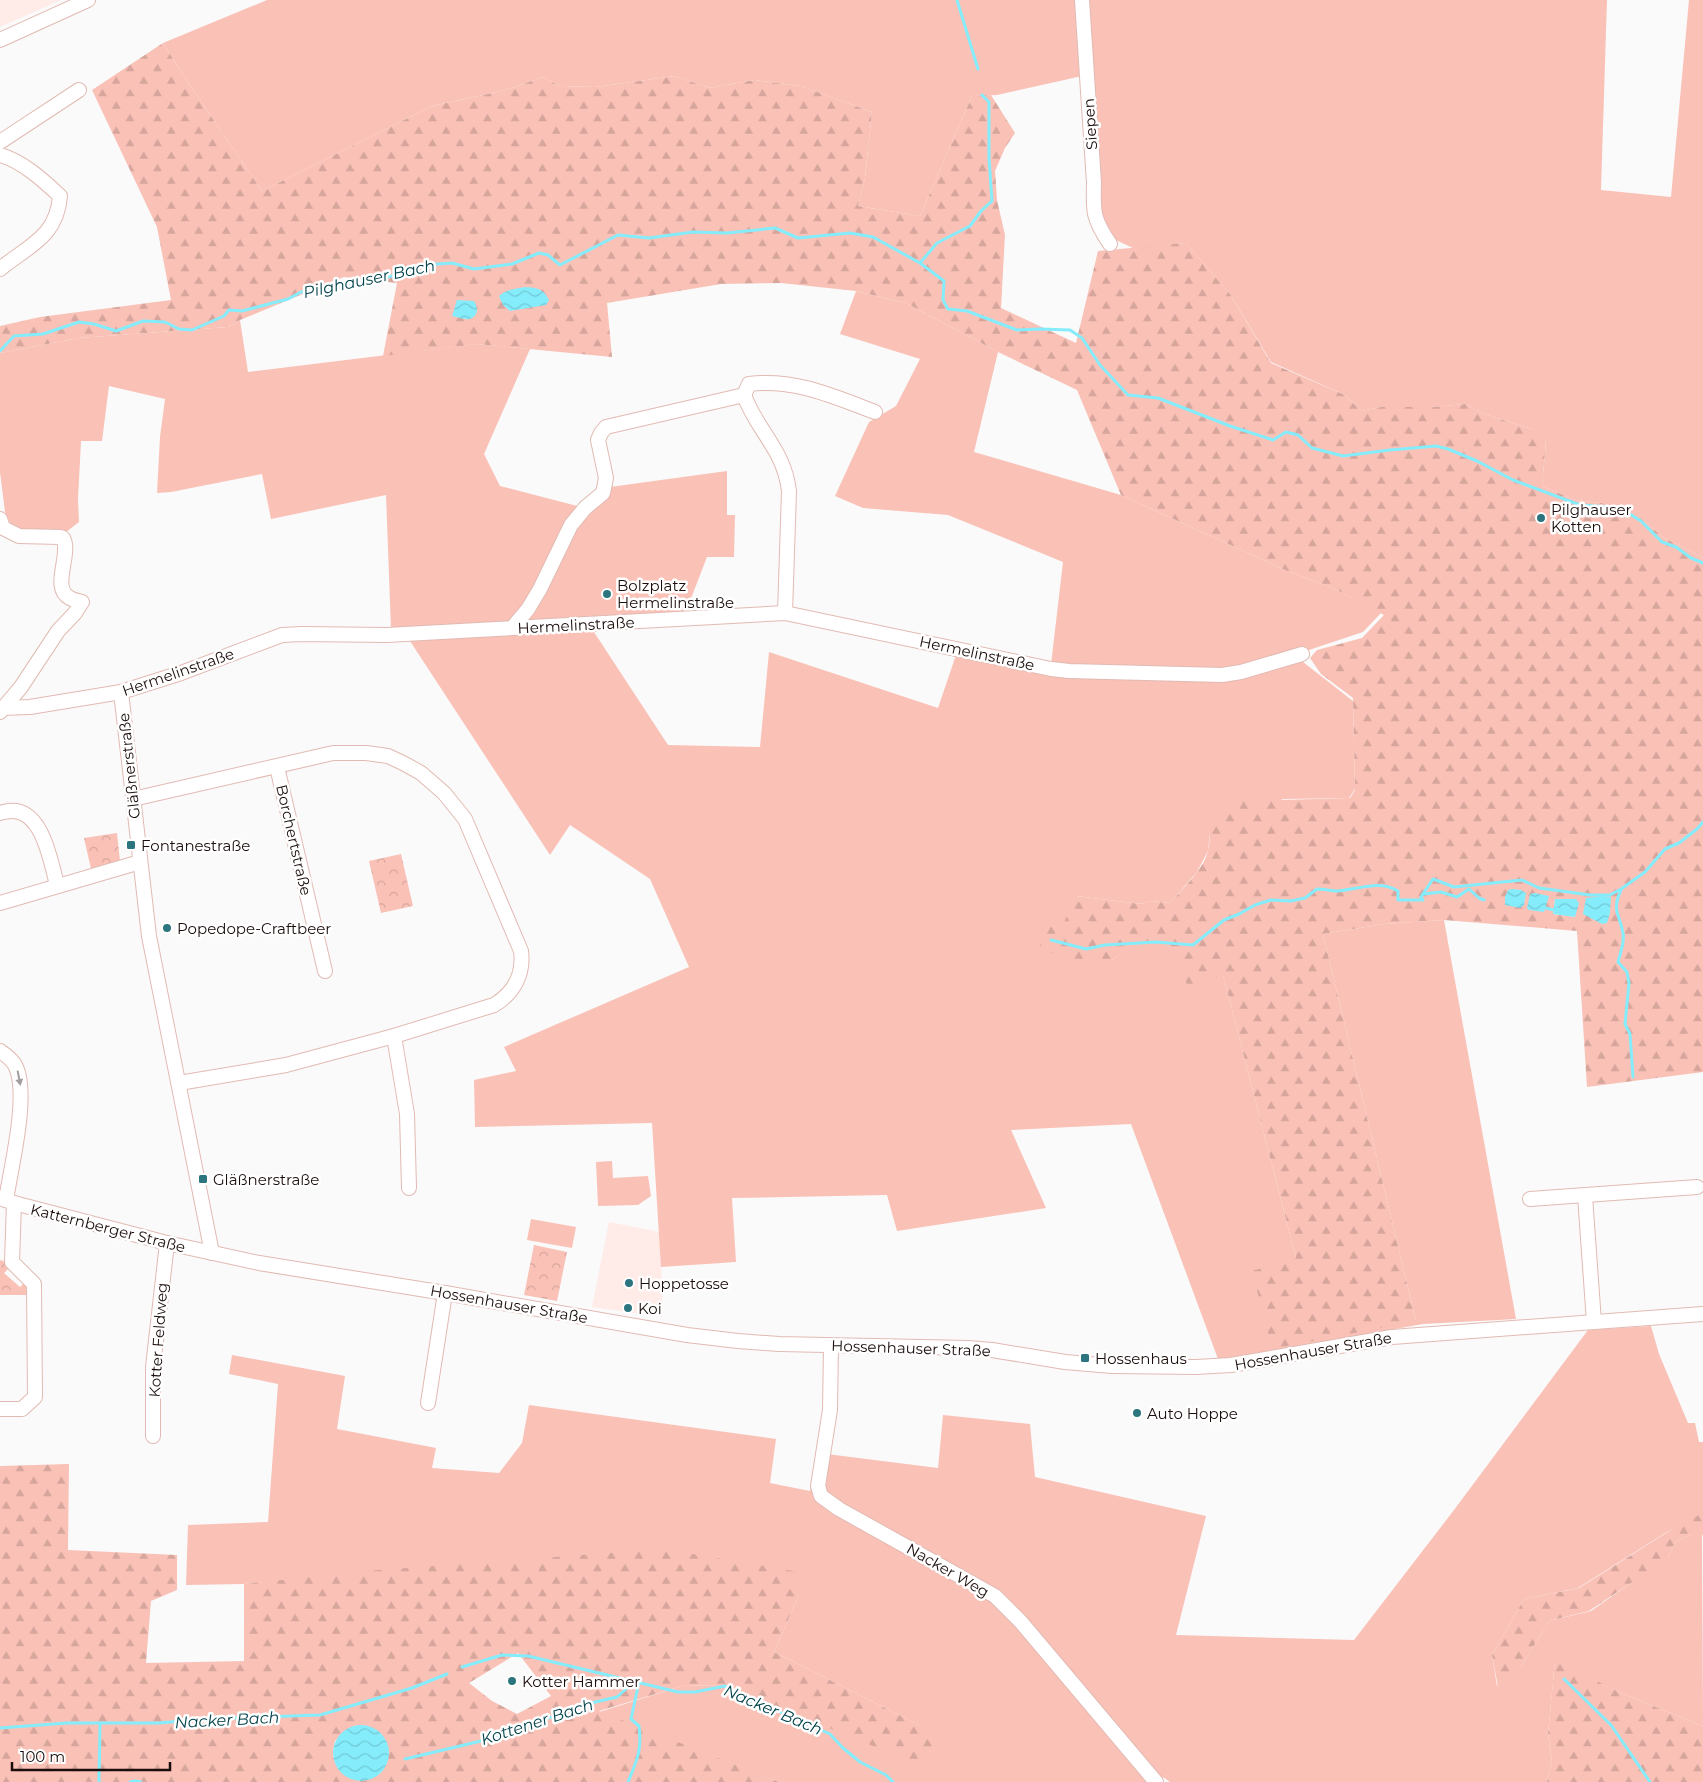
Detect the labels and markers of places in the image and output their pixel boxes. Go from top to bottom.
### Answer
place label: Pilghauser Kotten [1551,500,1632,536]
marker: Pilghauser Kotten [1535,512,1547,524]
place label: Bolzplatz Hermelinstraße [617,576,734,612]
marker: Bolzplatz Hermelinstraße [601,588,613,600]
place label: Fontanestraße [141,836,250,855]
marker: Fontanestraße [125,839,137,851]
place label: Popedope-Craftbeer [177,919,331,938]
marker: Popedope-Craftbeer [161,922,173,934]
place label: Gläßnerstraße [213,1170,319,1189]
marker: Gläßnerstraße [197,1173,209,1185]
place label: Hoppetosse [639,1274,729,1293]
marker: Hoppetosse [623,1277,635,1289]
place label: Koi [638,1299,662,1318]
marker: Koi [622,1302,634,1314]
place label: Hossenhaus [1095,1349,1187,1368]
marker: Hossenhaus [1079,1352,1091,1364]
place label: Auto Hoppe [1147,1404,1238,1423]
marker: Auto Hoppe [1131,1407,1143,1419]
place label: Kotter Hammer [522,1672,640,1691]
marker: Kotter Hammer [506,1675,518,1687]

